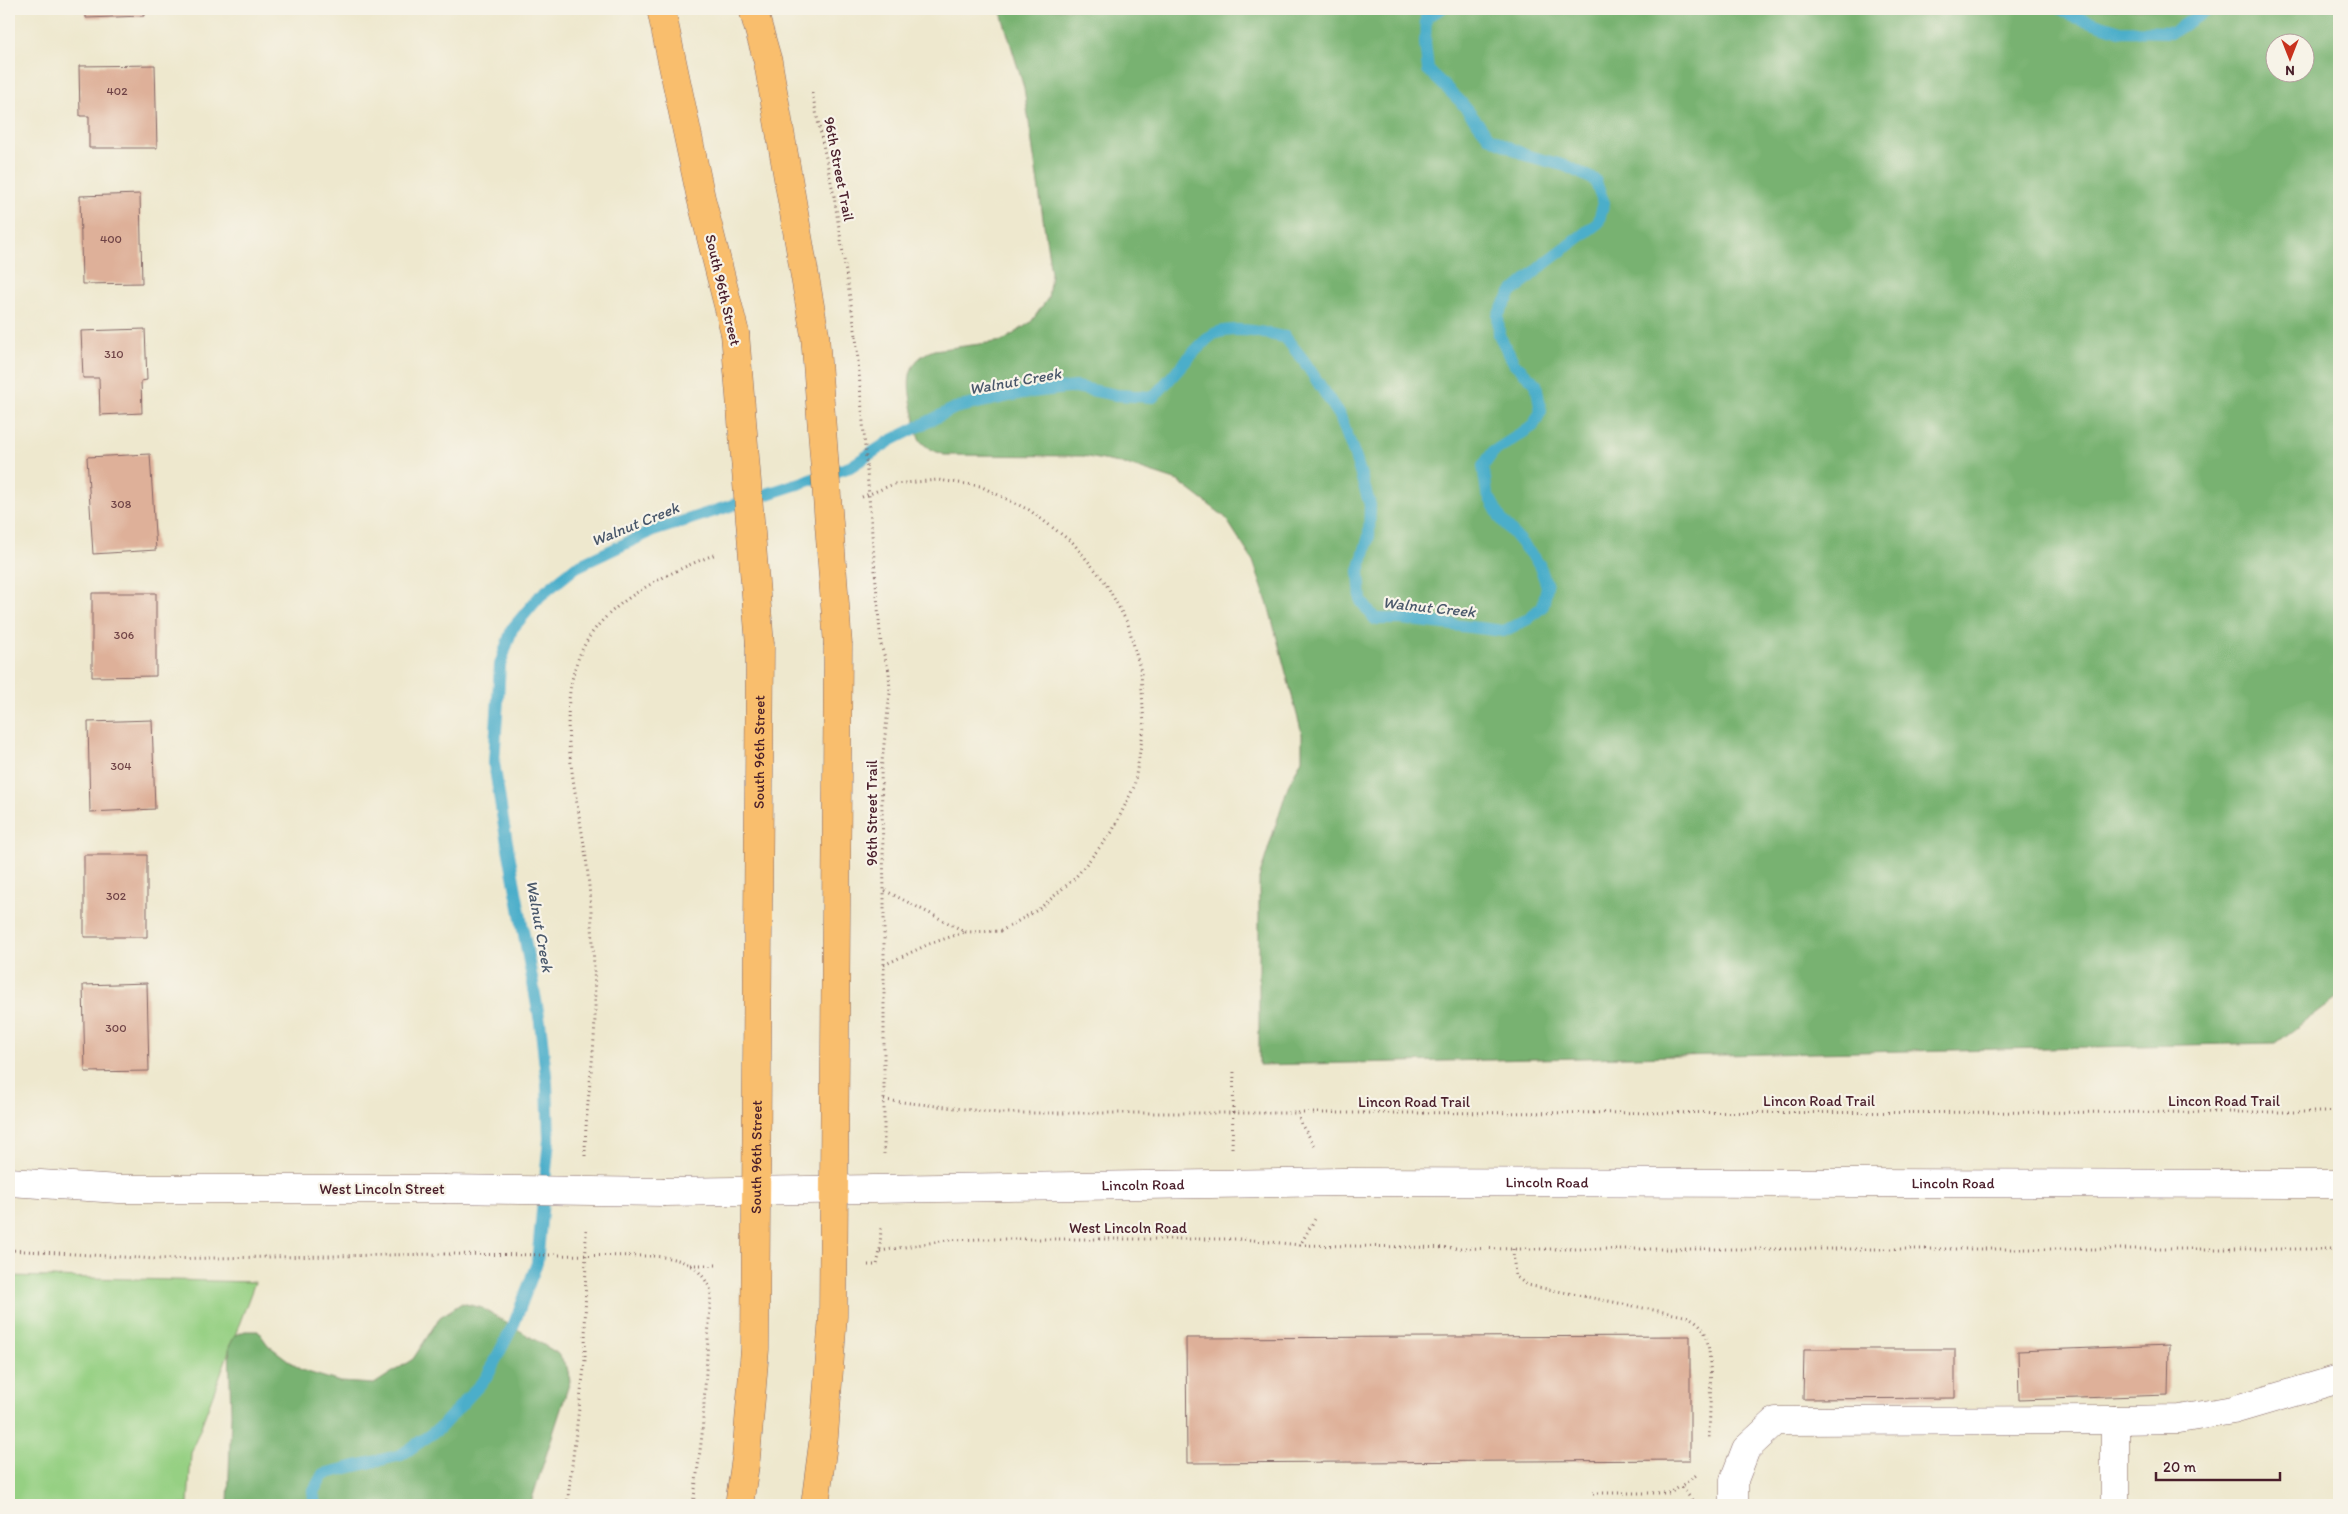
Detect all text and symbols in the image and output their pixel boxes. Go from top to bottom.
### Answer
north arrow [2266,32,2316,82]
text: N [2285,62,2295,79]
house number: 402 [107,84,128,98]
street label: 96th Street Trail [820,115,858,223]
house number: 400 [100,232,122,246]
street label: South 96th Street [701,233,745,348]
house number: 310 [104,347,124,361]
water label: Walnut Creek [968,363,1063,398]
house number: 308 [111,497,132,511]
water label: Walnut Creek [588,497,682,550]
water label: Walnut Creek [1382,593,1477,621]
house number: 306 [114,628,134,642]
street label: South 96th Street [750,695,769,809]
house number: 304 [110,759,132,773]
street label: 96th Street Trail [863,759,881,866]
water label: Walnut Creek [523,879,558,974]
house number: 302 [106,889,127,903]
house number: 300 [105,1021,127,1035]
street label: Lincon Road Trail [1763,1092,1876,1110]
street label: Lincon Road Trail [2168,1092,2281,1110]
street label: Lincon Road Trail [1358,1093,1471,1111]
street label: South 96th Street [747,1100,766,1214]
street label: Lincoln Road [1505,1173,1588,1191]
street label: Lincoln Road [1911,1174,1994,1192]
street label: Lincoln Road [1101,1175,1185,1195]
street label: West Lincoln Street [319,1180,445,1198]
street label: West Lincoln Road [1069,1219,1188,1237]
scale bar [2156,1449,2279,1481]
text: 20 m [2163,1458,2197,1476]

